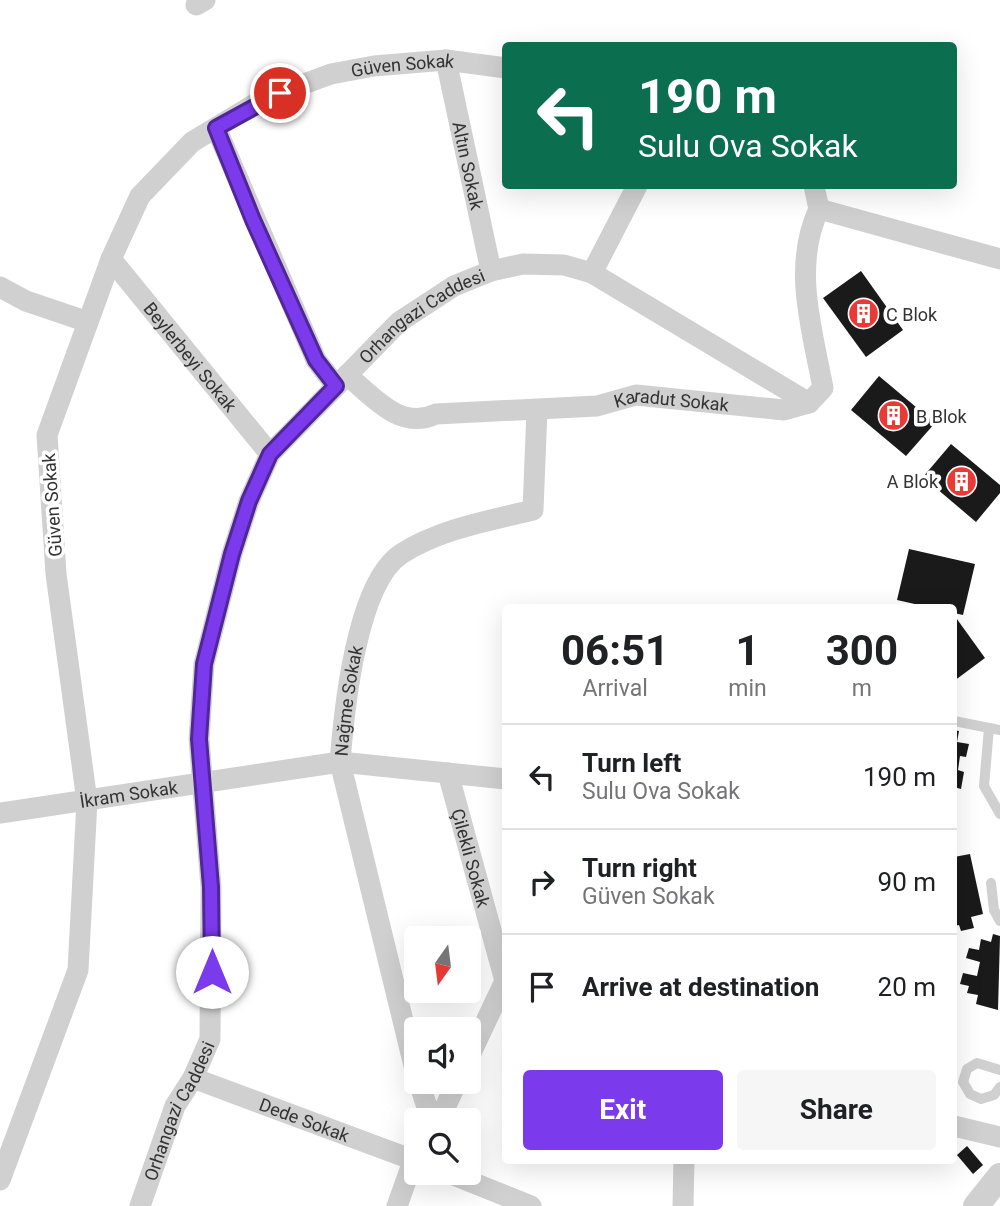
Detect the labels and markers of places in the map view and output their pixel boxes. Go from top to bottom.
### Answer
pin [250,63,310,123]
building icon: C Blok [846,297,880,331]
place label: C Blok [886,304,938,325]
building icon: B Blok [876,399,910,433]
place label: B Blok [916,406,968,427]
building icon: A Blok [944,464,978,498]
place label: A Blok [887,471,939,492]

